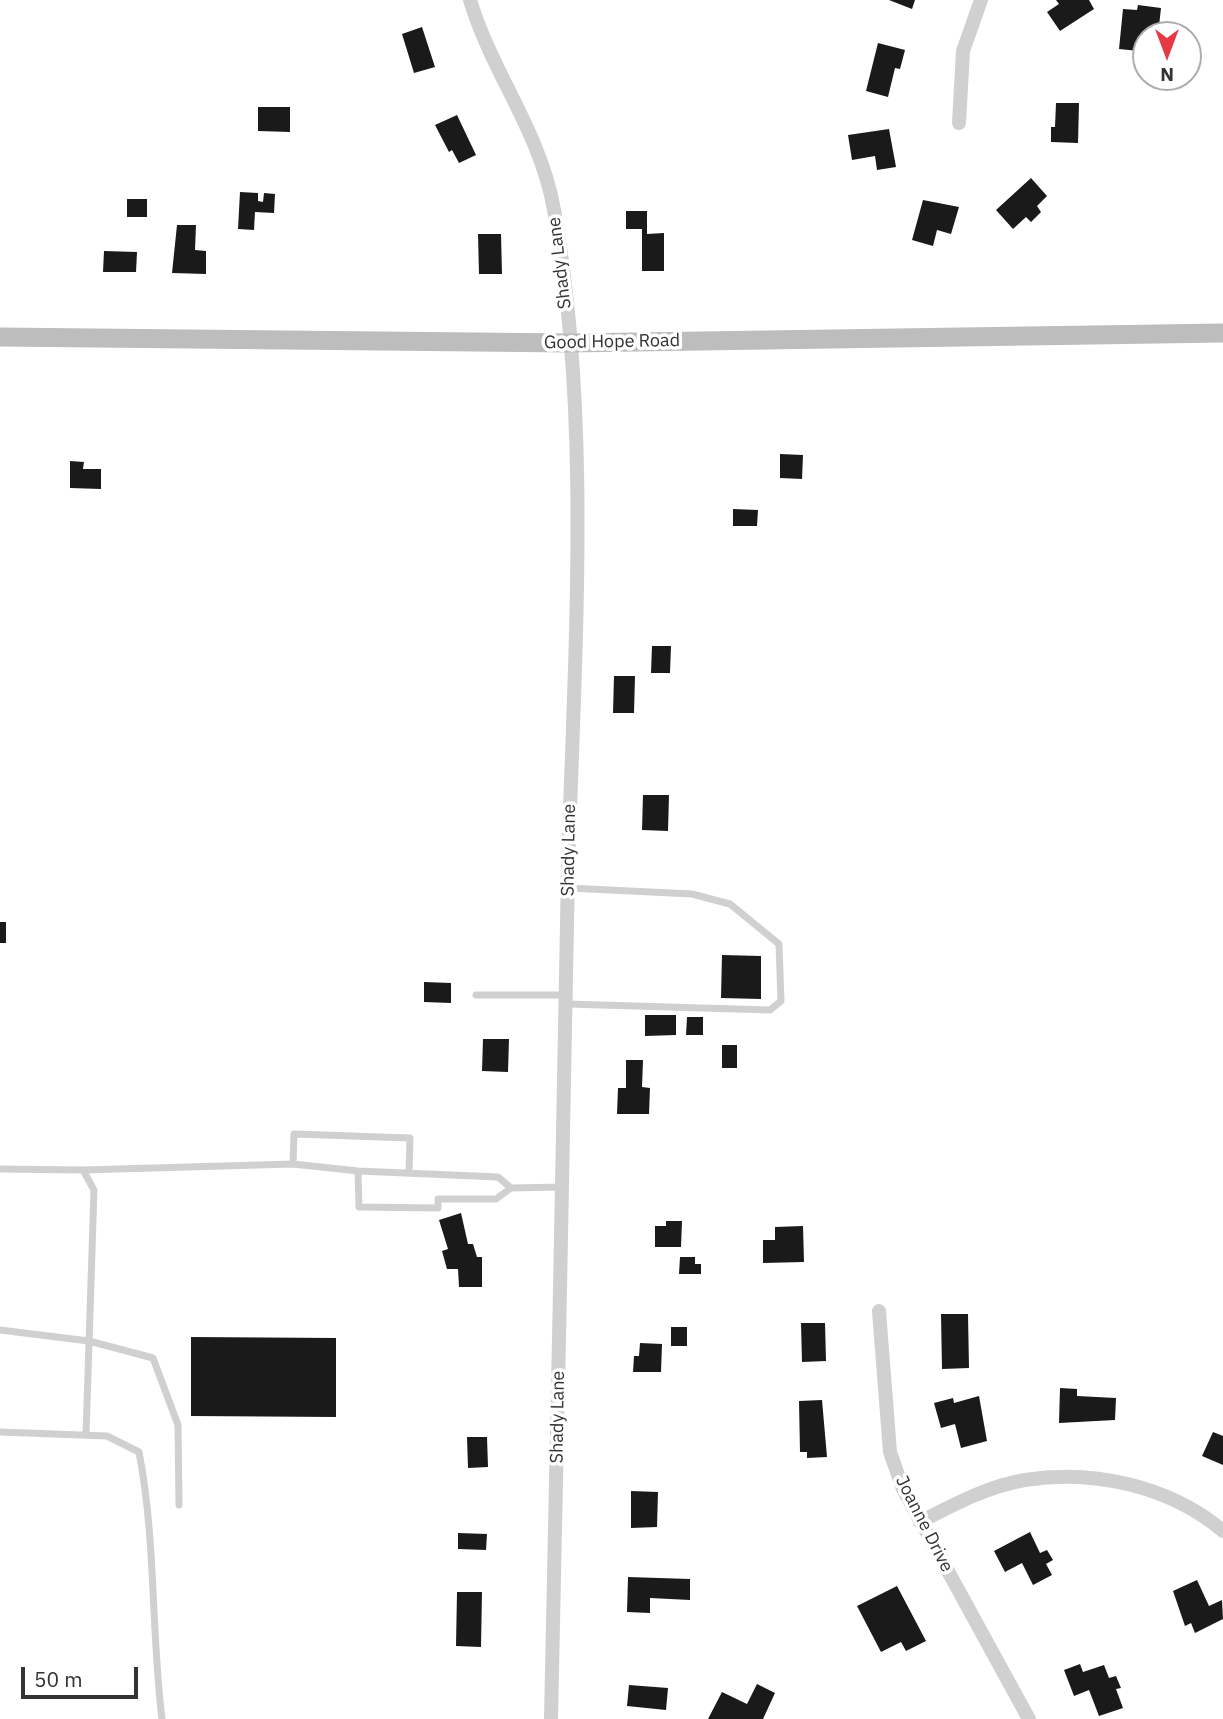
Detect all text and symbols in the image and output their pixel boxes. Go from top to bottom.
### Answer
north arrow [1132,21,1202,91]
text: N [1160,63,1174,87]
street label: Shady Lane [544,216,576,310]
street label: Good Hope Road [544,330,680,354]
street label: Shady Lane [557,803,581,897]
street label: Shady Lane [546,1370,570,1464]
street label: Joanne Drive [890,1472,958,1576]
scale bar [24,1652,142,1696]
text: 50 m [34,1665,83,1693]

